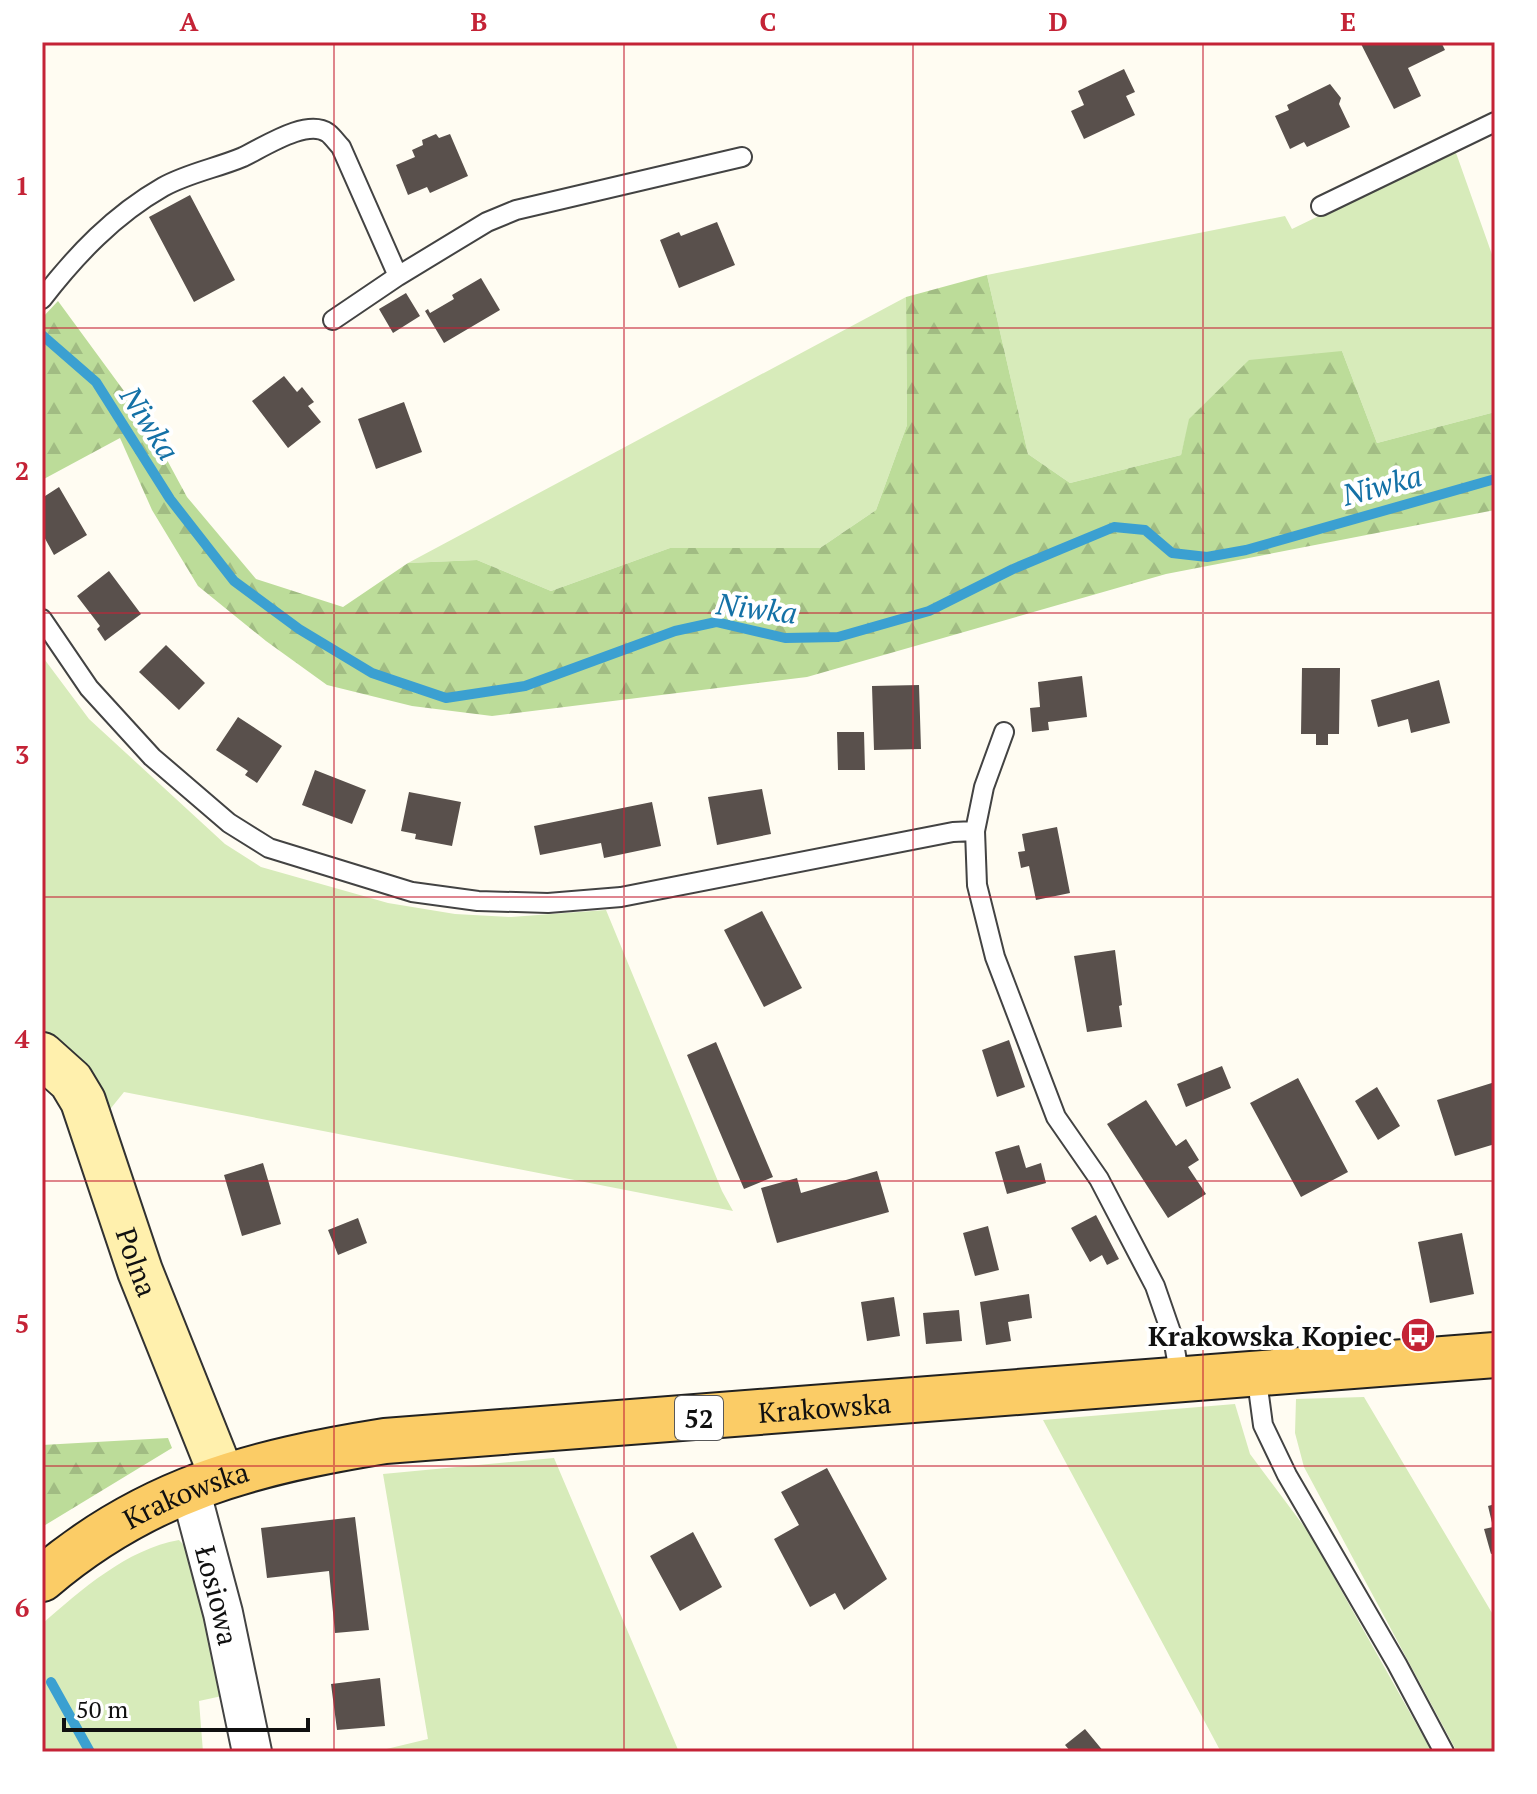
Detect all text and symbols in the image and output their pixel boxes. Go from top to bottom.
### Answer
text: A [180,4,199,38]
text: B [471,4,487,38]
text: C [760,4,776,38]
text: D [1048,4,1068,38]
text: E [1340,4,1356,38]
text: 1 [15,168,29,202]
water label: Niwka [111,377,189,468]
text: 2 [15,453,29,487]
water label: Niwka [1337,455,1426,515]
water label: Niwka [714,583,800,633]
text: 3 [15,737,29,771]
text: 4 [15,1021,30,1055]
street label: Polna [108,1223,167,1302]
text: 5 [15,1306,29,1340]
bus stop icon: Krakowska Kopiec [1399,1316,1437,1354]
place label: Krakowska Kopiec [1148,1317,1392,1354]
street label: Krakowska [757,1383,893,1431]
road number: 52 [675,1396,723,1440]
street label: Krakowska [116,1452,253,1537]
street label: Łosiowa [187,1542,248,1648]
text: 6 [15,1590,29,1624]
scale bar [64,1682,308,1732]
text: 50 m [76,1693,128,1725]

